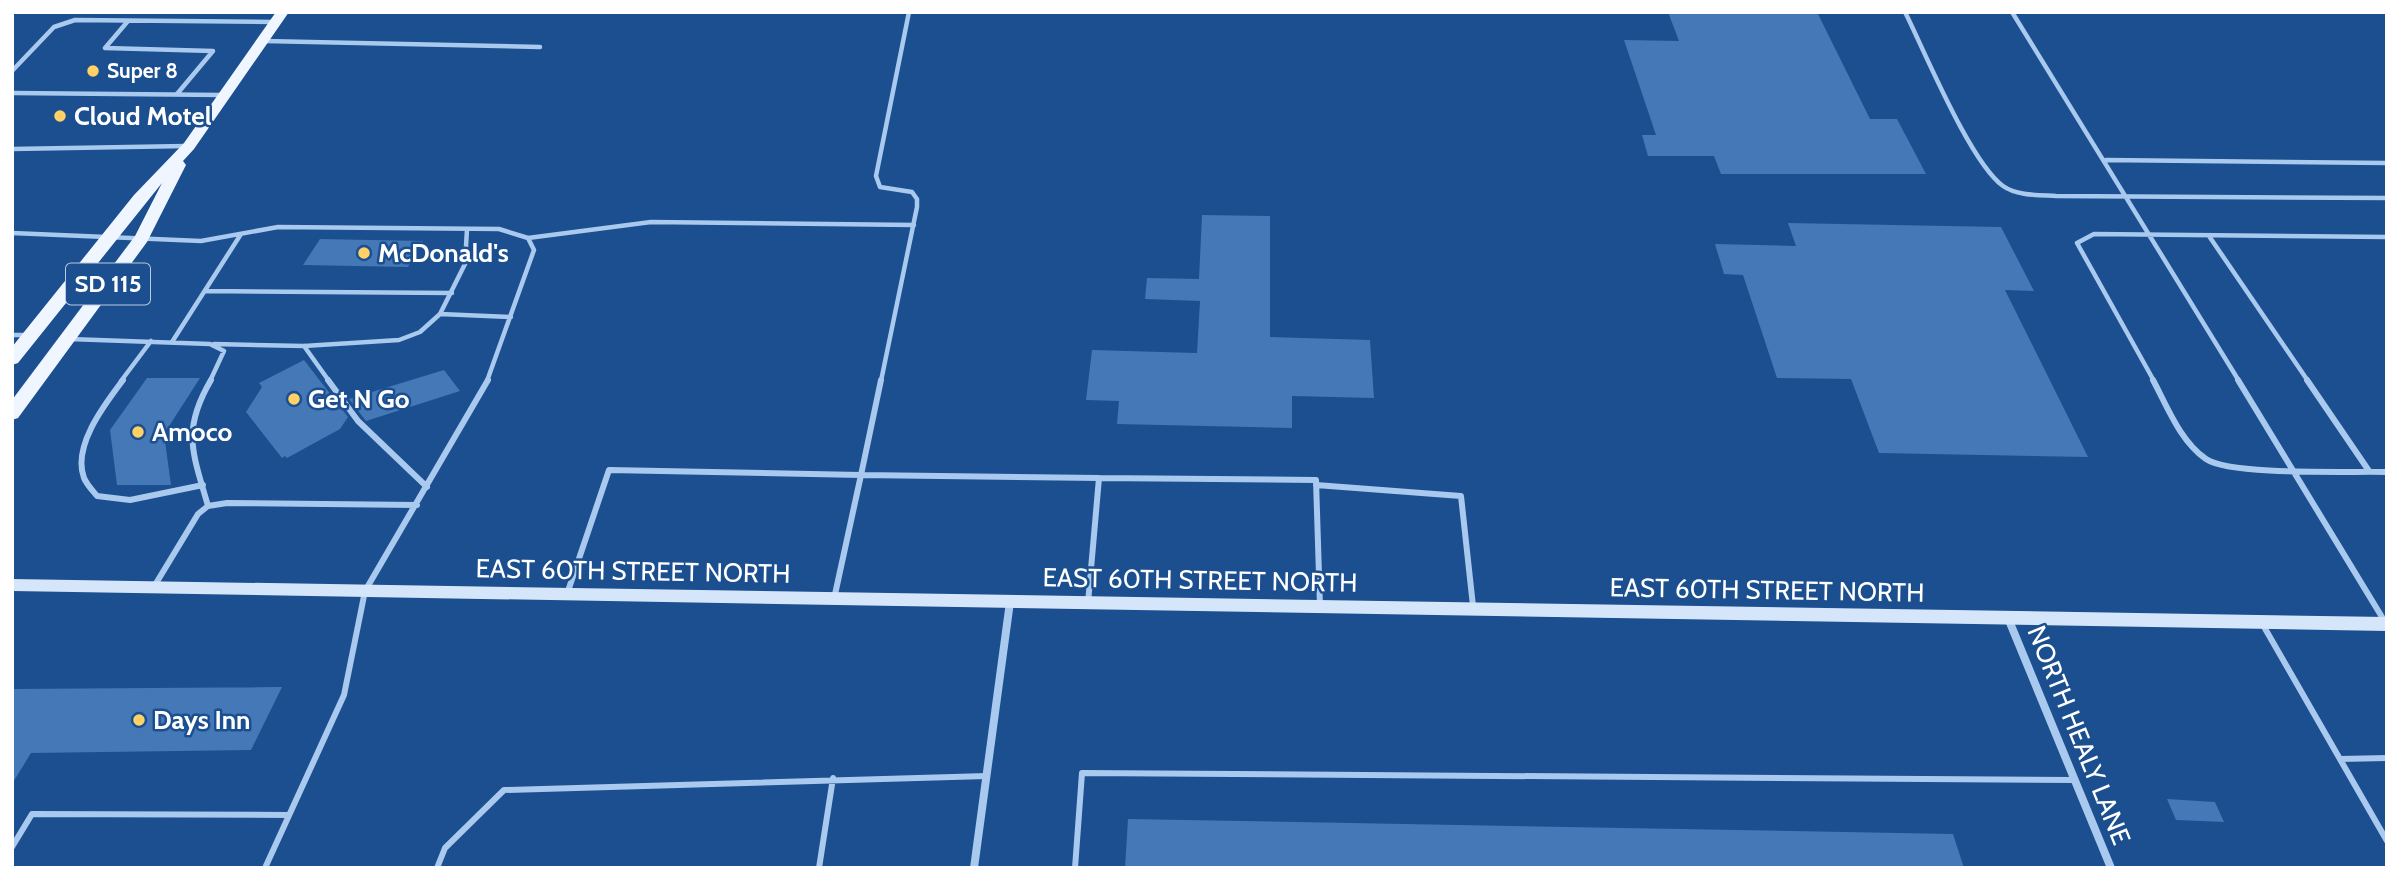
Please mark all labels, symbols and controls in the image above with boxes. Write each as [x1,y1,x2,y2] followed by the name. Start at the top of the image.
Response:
[107,58,178,83] place label: Super 8
[85,63,101,79] marker: Super 8
[74,100,212,132] place label: Cloud Motel
[52,108,68,124] marker: Cloud Motel
[378,237,509,269] place label: McDonald's
[356,245,372,261] marker: McDonald's
[66,264,150,304] road number: SD 115
[308,383,410,415] place label: Get N Go
[286,391,302,407] marker: Get N Go
[152,416,232,448] place label: Amoco
[130,424,146,440] marker: Amoco
[475,552,791,590] street label: EAST 60TH STREET NORTH
[1042,561,1358,599] street label: EAST 60TH STREET NORTH
[1609,571,1925,609] street label: EAST 60TH STREET NORTH
[2020,621,2138,849] street label: NORTH HEALY LANE
[153,704,250,736] place label: Days Inn
[131,712,147,728] marker: Days Inn

